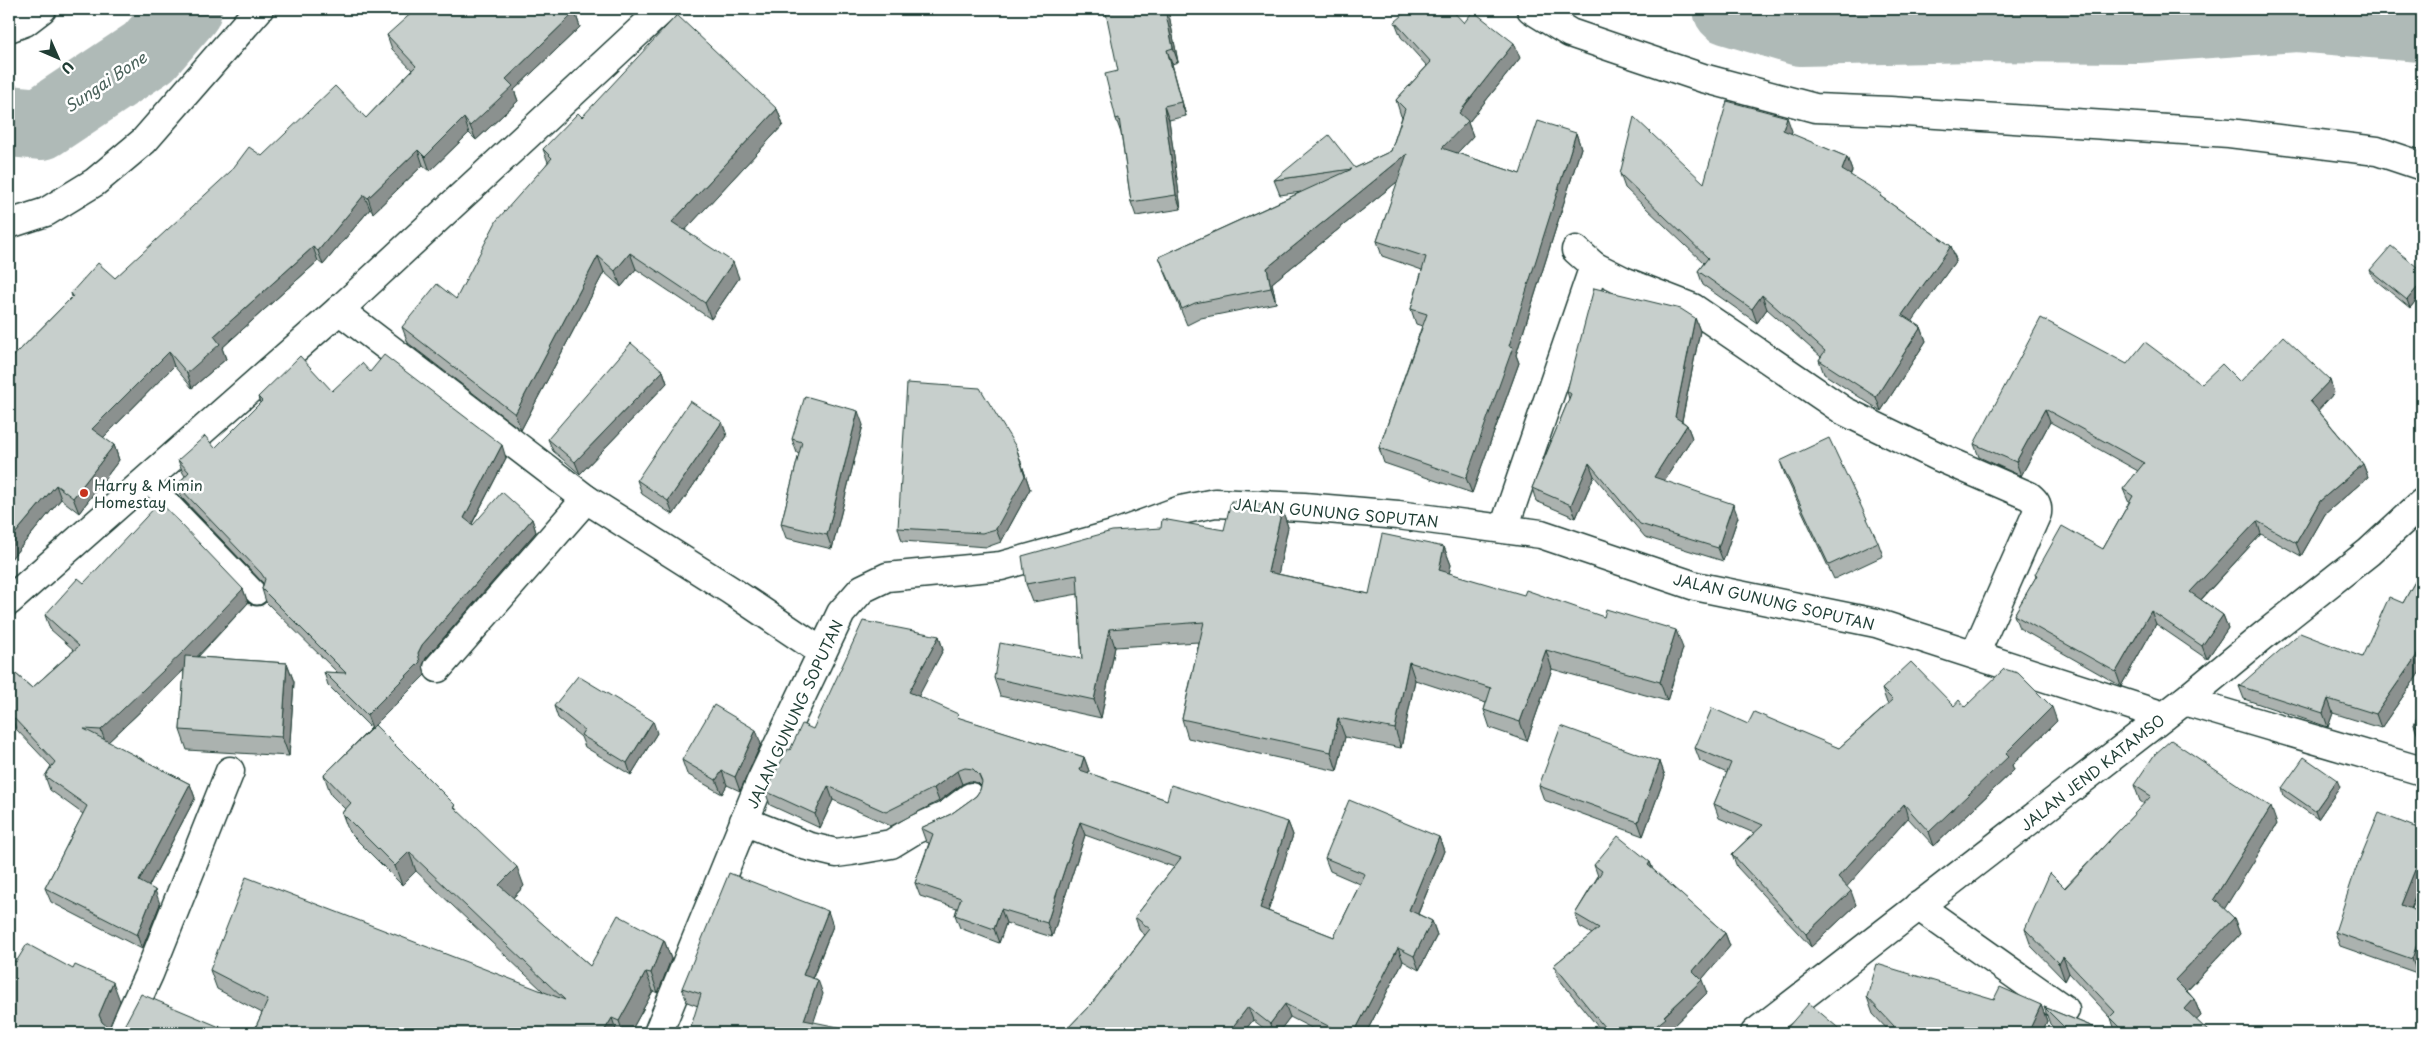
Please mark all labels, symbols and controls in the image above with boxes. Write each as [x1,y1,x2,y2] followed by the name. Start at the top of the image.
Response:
[32,32,82,82] north arrow
[59,44,152,117] water label: Sungai Bone
[56,56,79,79] text: U
[94,473,203,513] place label: Harry & Mimin Homestay
[78,487,90,499] marker: Harry & Mimin Homestay
[1232,492,1440,532] street label: JALAN GUNUNG SOPUTAN
[1671,567,1877,635] street label: JALAN GUNUNG SOPUTAN
[740,616,848,812] street label: JALAN GUNUNG SOPUTAN
[2015,708,2169,836] street label: JALAN JEND KATAMSO

